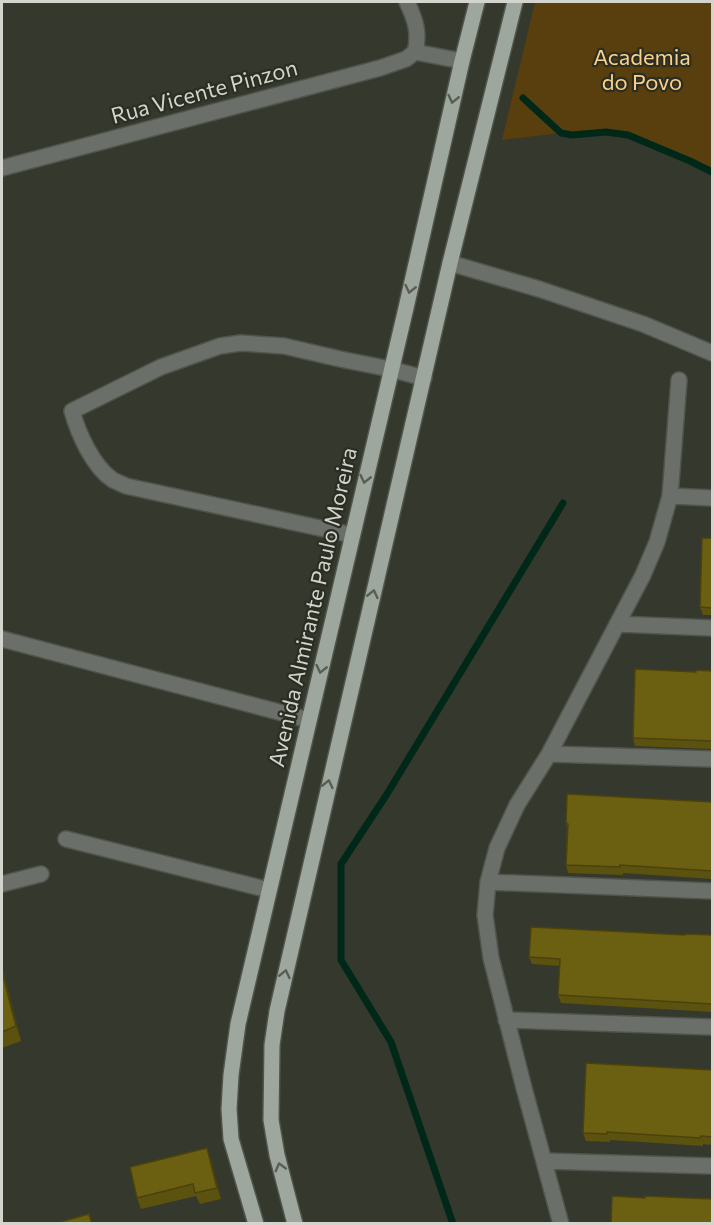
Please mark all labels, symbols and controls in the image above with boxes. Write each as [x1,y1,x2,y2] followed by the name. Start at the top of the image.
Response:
[593,43,691,95] park label: Academia do Povo
[108,53,300,129] street label: Rua Vicente Pinzon
[447,94,460,104] one-way arrow
[404,284,417,294] one-way arrow
[262,445,362,769] street label: Avenida Almirante Paulo Moreira
[359,474,372,484] one-way arrow
[365,589,378,599] one-way arrow
[316,664,329,674] one-way arrow
[321,779,334,789] one-way arrow
[278,969,291,979] one-way arrow
[275,1162,288,1172] one-way arrow

